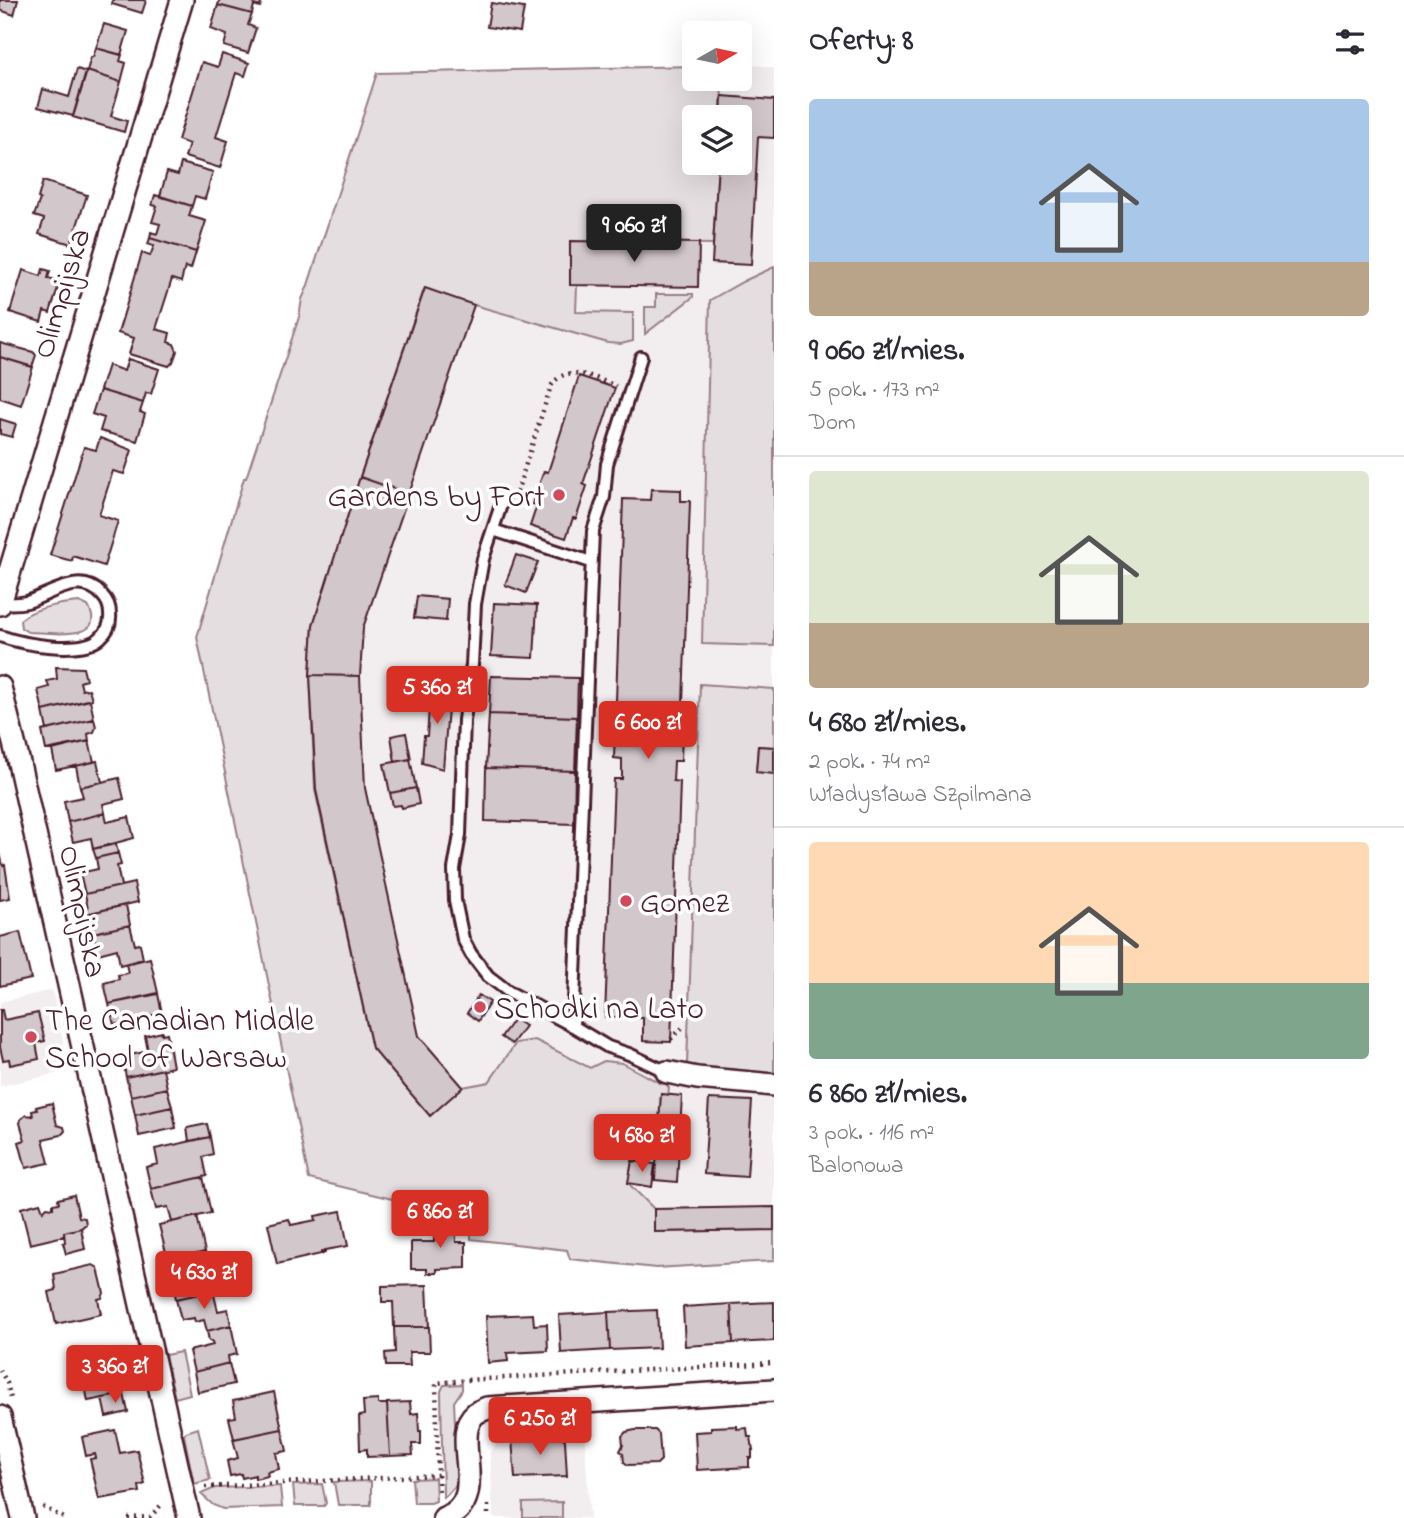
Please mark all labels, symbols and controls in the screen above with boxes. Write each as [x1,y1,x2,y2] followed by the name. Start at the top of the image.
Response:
[809,20,913,64] text: Oferty: 8
[682,21,752,91] north arrow
[682,21,752,175] map controls
[1331,23,1369,61] icon: filters
[682,105,752,175] button: layers
[1026,145,1152,271] icon: home
[562,204,706,264] pin: 9 060 zł
[602,210,666,243] text: 9 060 zł
[21,223,105,365] street label: Olimpijska
[809,330,964,374] text: 9 060 zł/mies.
[809,374,940,407] text: 5 pok. · 173 m²
[809,407,856,440] text: Dom
[327,475,545,522] place label: Gardens by Fort
[551,487,567,503] marker: Gardens by Fort
[1026,517,1152,643] icon: home
[365,666,509,726] pin: 5 360 zł
[402,672,472,705] text: 5 360 zł
[576,702,720,761] pin: 6 600 zł
[809,702,966,746] text: 4 680 zł/mies.
[615,707,681,740] text: 6 600 zł
[809,746,931,779] text: 2 pok. · 74 m²
[809,779,1032,812] text: Władysława Szpilmana
[44,841,118,982] street label: Olimpijska
[640,881,730,928] place label: Gomez
[1026,888,1152,1014] icon: home
[618,893,634,909] marker: Gomez
[494,987,704,1034] place label: Schodki na Lato
[45,999,315,1083] place label: The Canadian Middle School of Warsaw
[472,999,488,1015] marker: Schodki na Lato
[23,1029,39,1045] marker: The Canadian Middle School of Warsaw
[809,1073,967,1117] text: 6 860 zł/mies.
[570,1114,714,1174] pin: 4 680 zł
[809,1117,934,1150] text: 3 pok. · 116 m²
[610,1120,674,1153] text: 4 680 zł
[809,1150,904,1183] text: Balonowa
[368,1190,512,1250] pin: 6 860 zł
[407,1196,473,1229] text: 6 860 zł
[132,1252,276,1311] pin: 4 630 zł
[171,1257,237,1290] text: 4 630 zł
[43,1346,187,1405] pin: 3 360 zł
[82,1351,148,1384] text: 3 360 zł
[468,1398,612,1457] pin: 6 250 zł
[504,1403,576,1436] text: 6 250 zł

